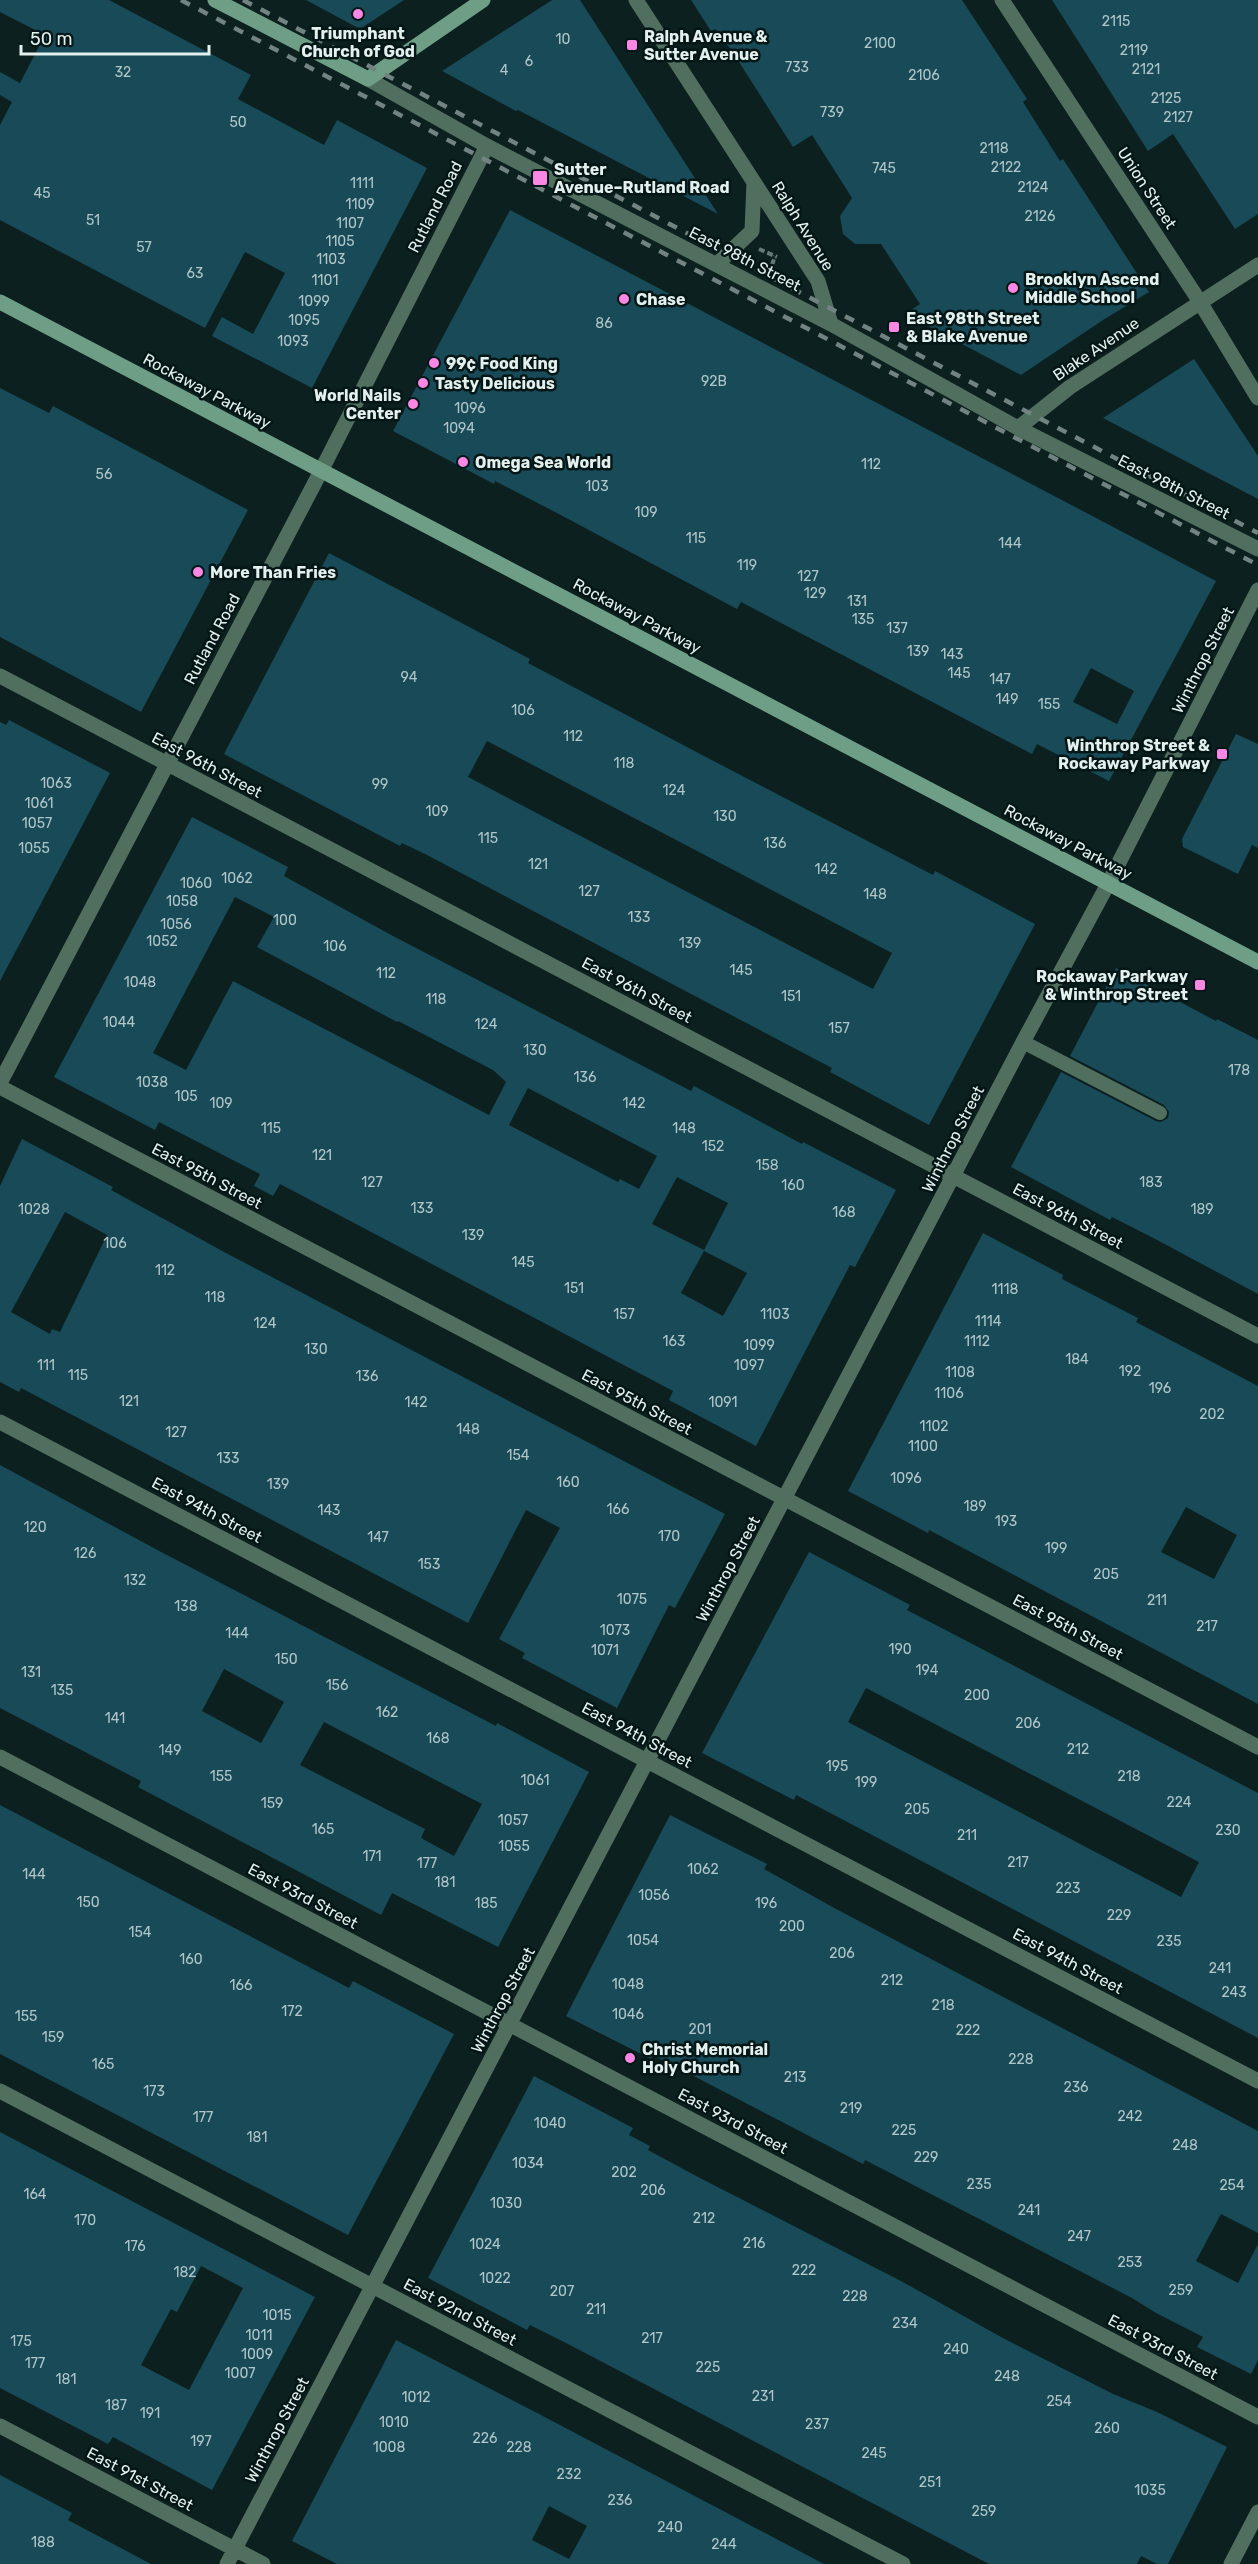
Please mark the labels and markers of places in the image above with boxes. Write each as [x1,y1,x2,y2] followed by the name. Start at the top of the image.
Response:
[351,7,365,21] marker: Triumphant Church of God
[301,24,415,61] place label: Triumphant Church of God
[644,27,768,64] place label: Ralph Avenue & Sutter Avenue
[625,38,639,52] marker: Ralph Avenue & Sutter Avenue
[554,160,729,197] place label: Sutter Avenue–Rutland Road
[531,169,549,187] marker: Sutter Avenue–Rutland Road
[1025,270,1159,307] place label: Brooklyn Ascend Middle School
[1006,281,1020,295] marker: Brooklyn Ascend Middle School
[636,290,685,309] place label: Chase
[617,292,631,306] marker: Chase
[906,309,1040,346] place label: East 98th Street & Blake Avenue
[887,320,901,334] marker: East 98th Street & Blake Avenue
[446,354,558,373] place label: 99¢ Food King
[427,356,441,370] marker: 99¢ Food King
[435,374,555,393] place label: Tasty Delicious
[416,376,430,390] marker: Tasty Delicious
[314,386,402,423] place label: World Nails Center
[406,397,420,411] marker: World Nails Center
[475,453,611,472] place label: Omega Sea World
[456,455,470,469] marker: Omega Sea World
[210,563,336,582] place label: More Than Fries
[191,565,205,579] marker: More Than Fries
[1058,736,1210,773] place label: Winthrop Street & Rockaway Parkway
[1215,747,1229,761] marker: Winthrop Street & Rockaway Parkway
[1036,967,1189,1004] place label: Rockaway Parkway & Winthrop Street
[1193,978,1207,992] marker: Rockaway Parkway & Winthrop Street
[642,2040,768,2077] place label: Christ Memorial Holy Church
[623,2051,637,2065] marker: Christ Memorial Holy Church

